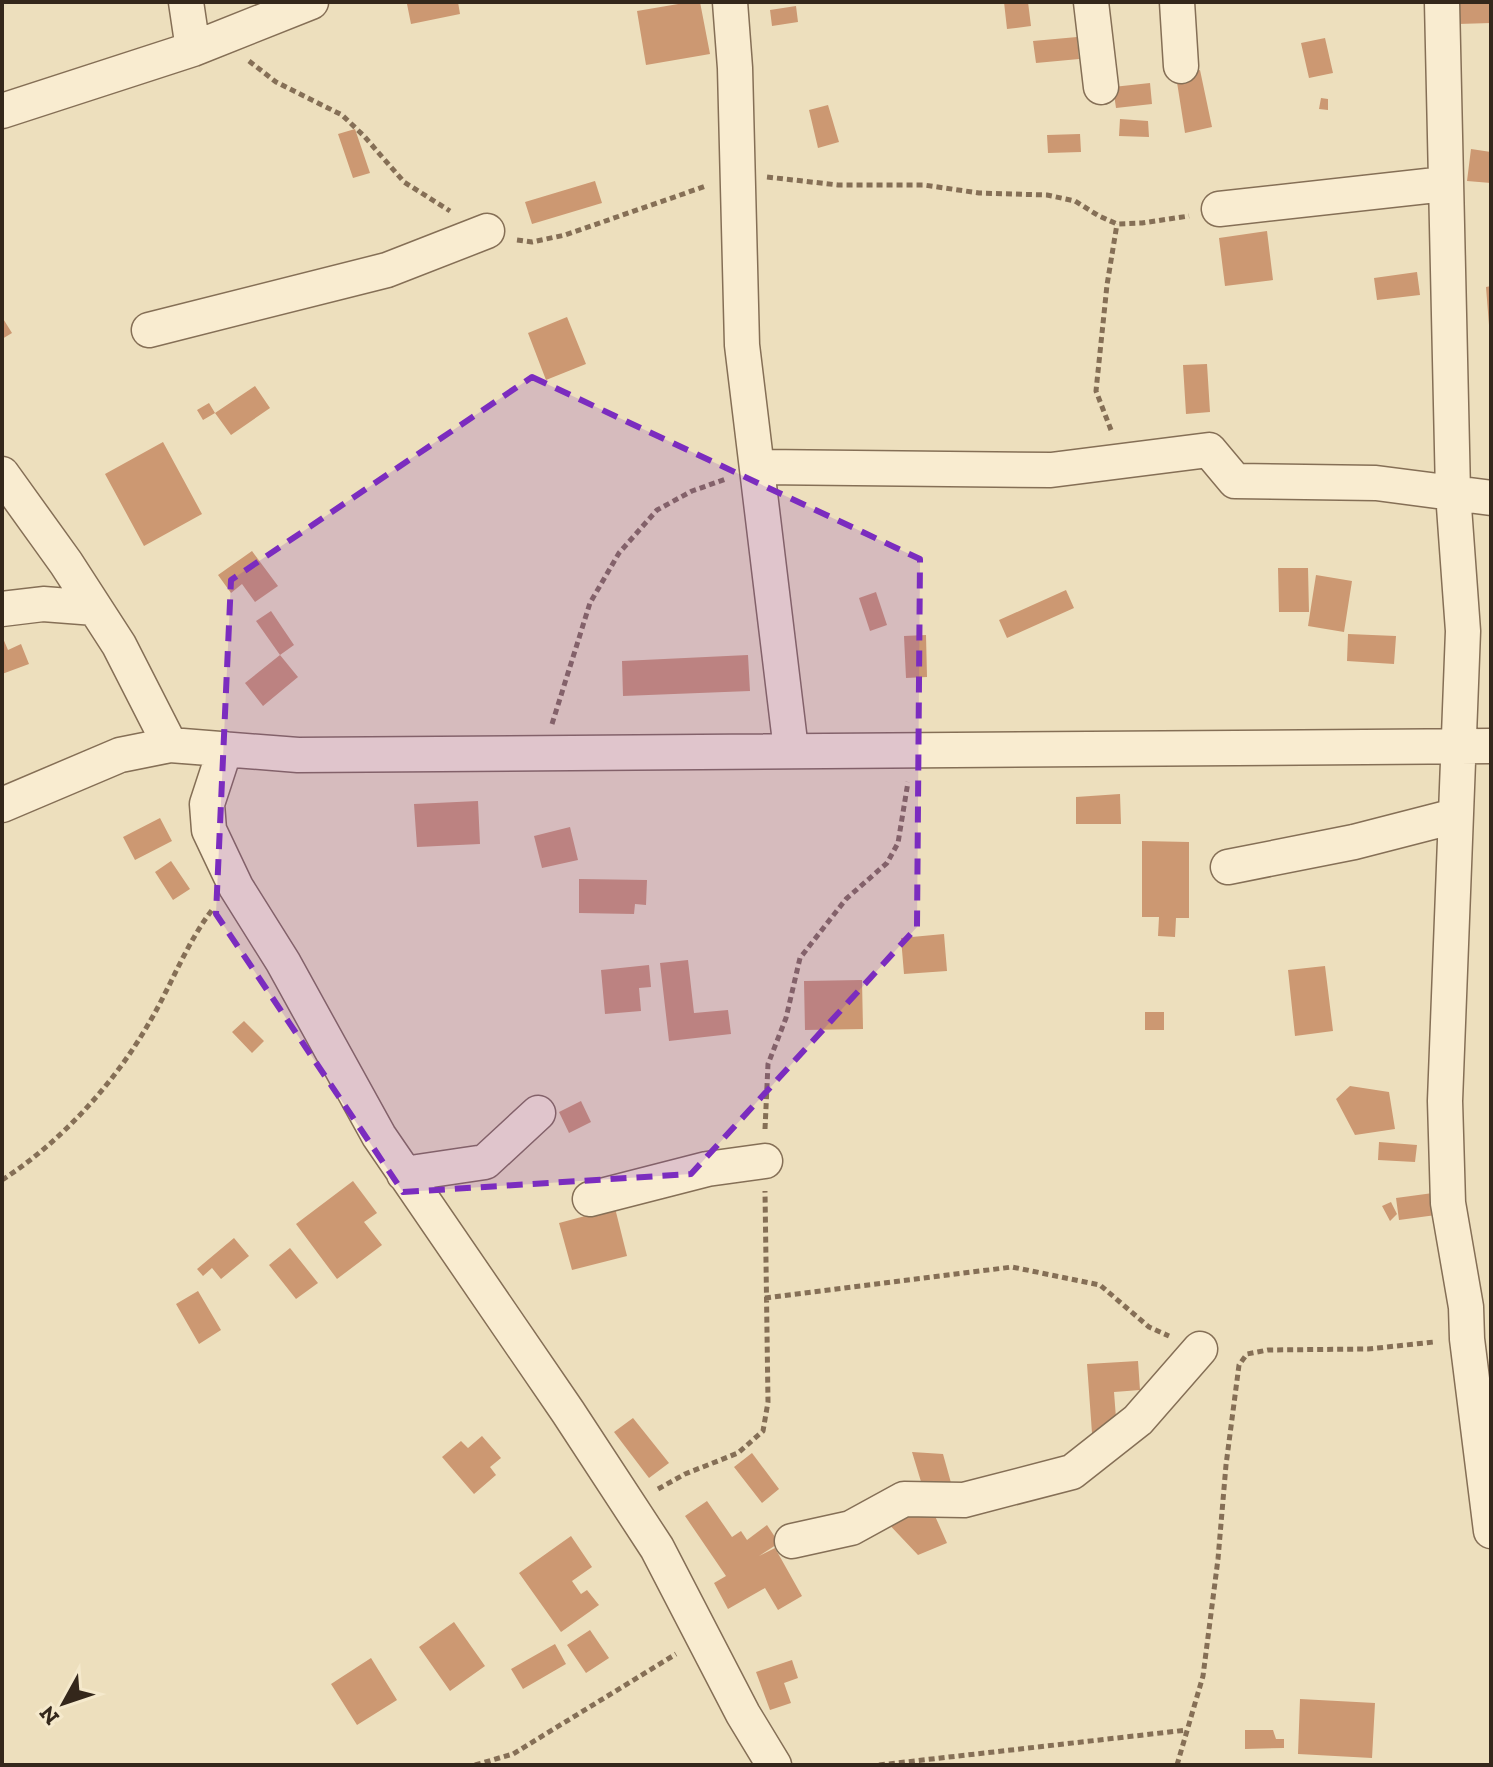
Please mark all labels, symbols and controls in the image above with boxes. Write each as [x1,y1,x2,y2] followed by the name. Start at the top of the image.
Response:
[24,1663,104,1743] north arrow
[33,1700,65,1731] text: N

